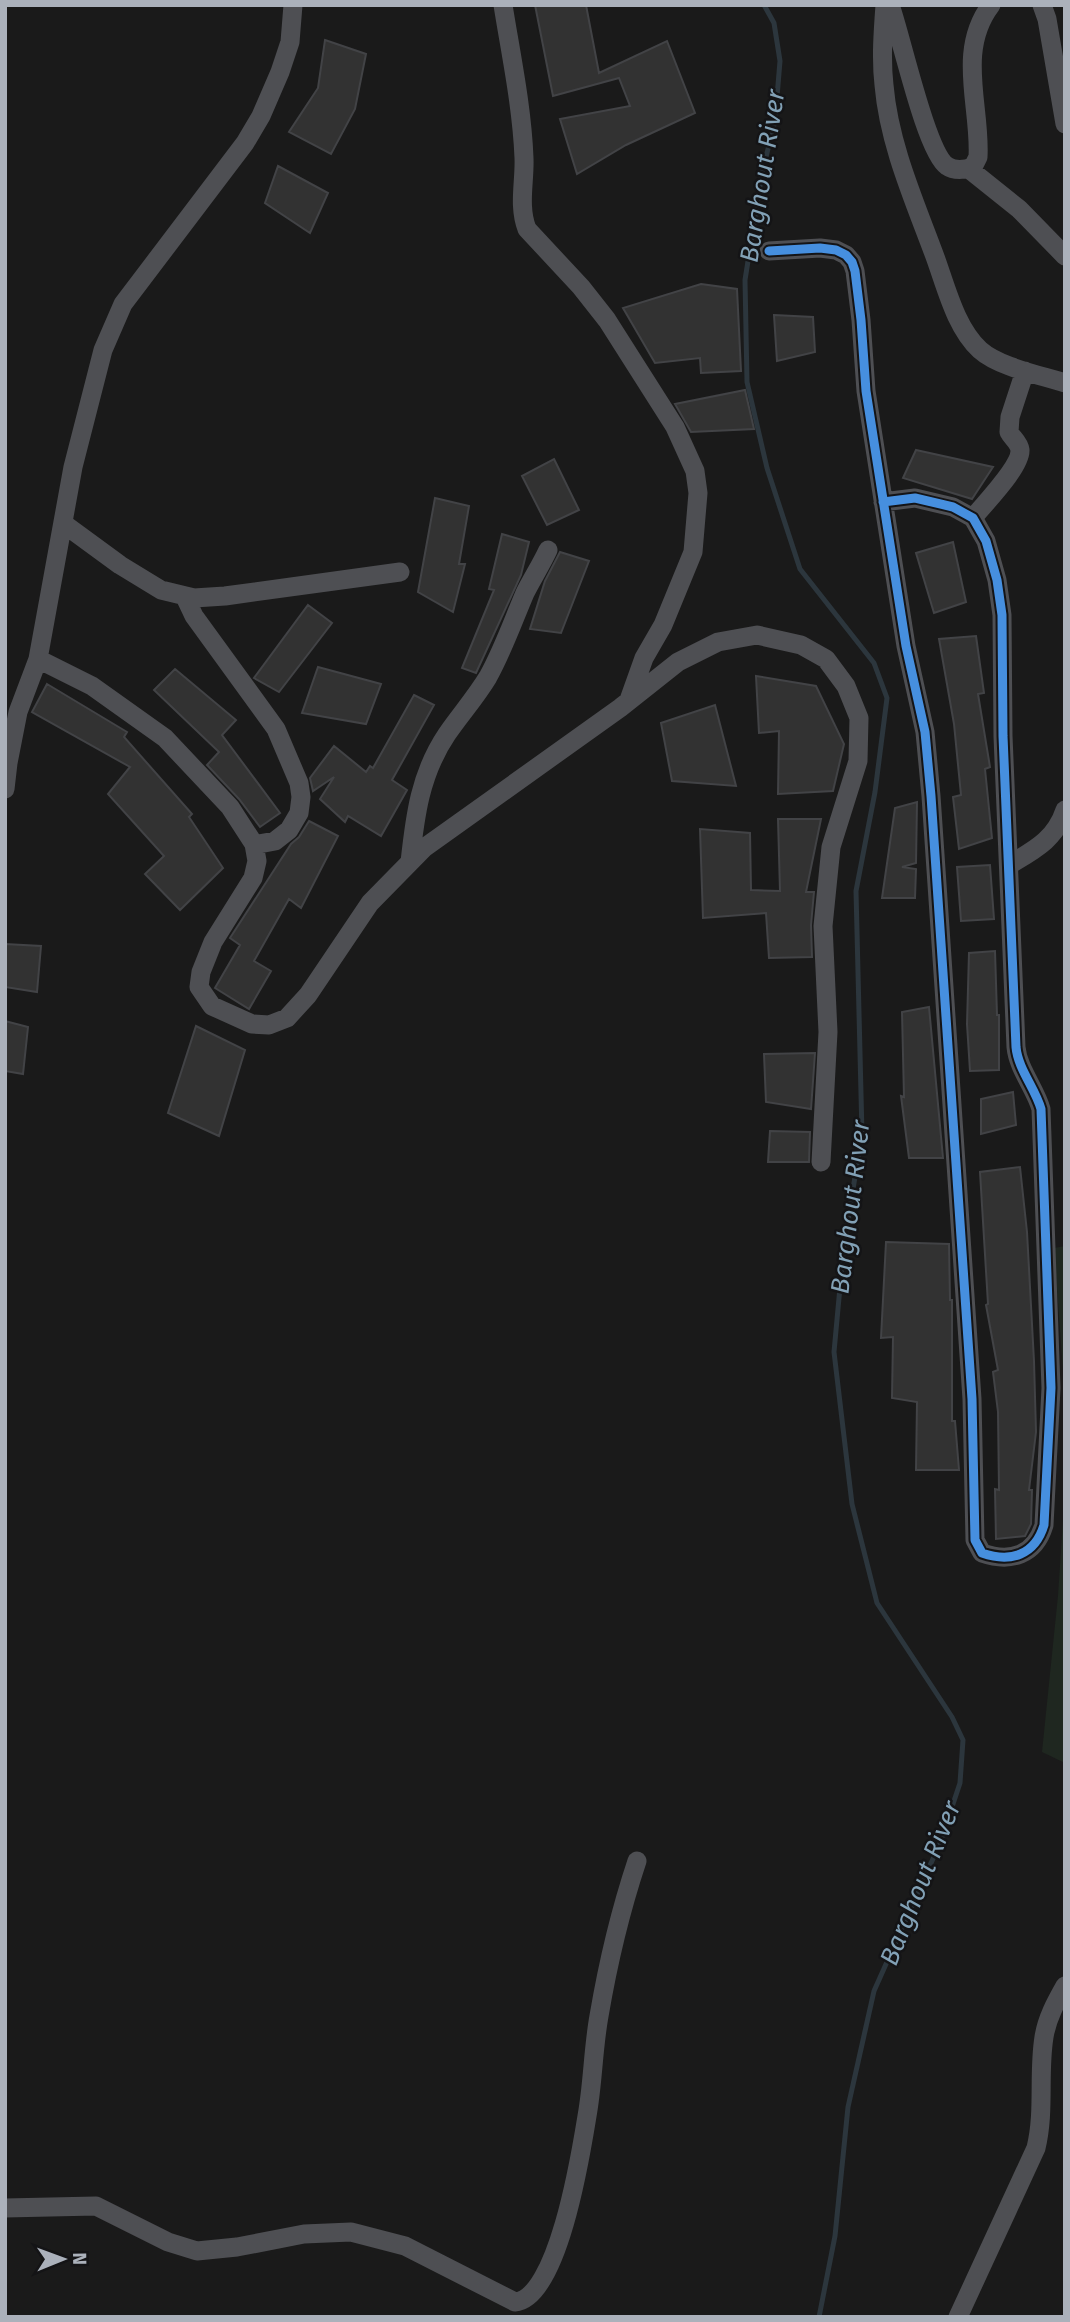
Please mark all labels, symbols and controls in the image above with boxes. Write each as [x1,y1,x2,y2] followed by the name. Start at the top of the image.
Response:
[734,86,792,265] water label: Barghout River
[824,1118,877,1296] water label: Barghout River
[873,1796,968,1970] water label: Barghout River
[28,2224,98,2294] north arrow
[68,2252,91,2265] text: N

